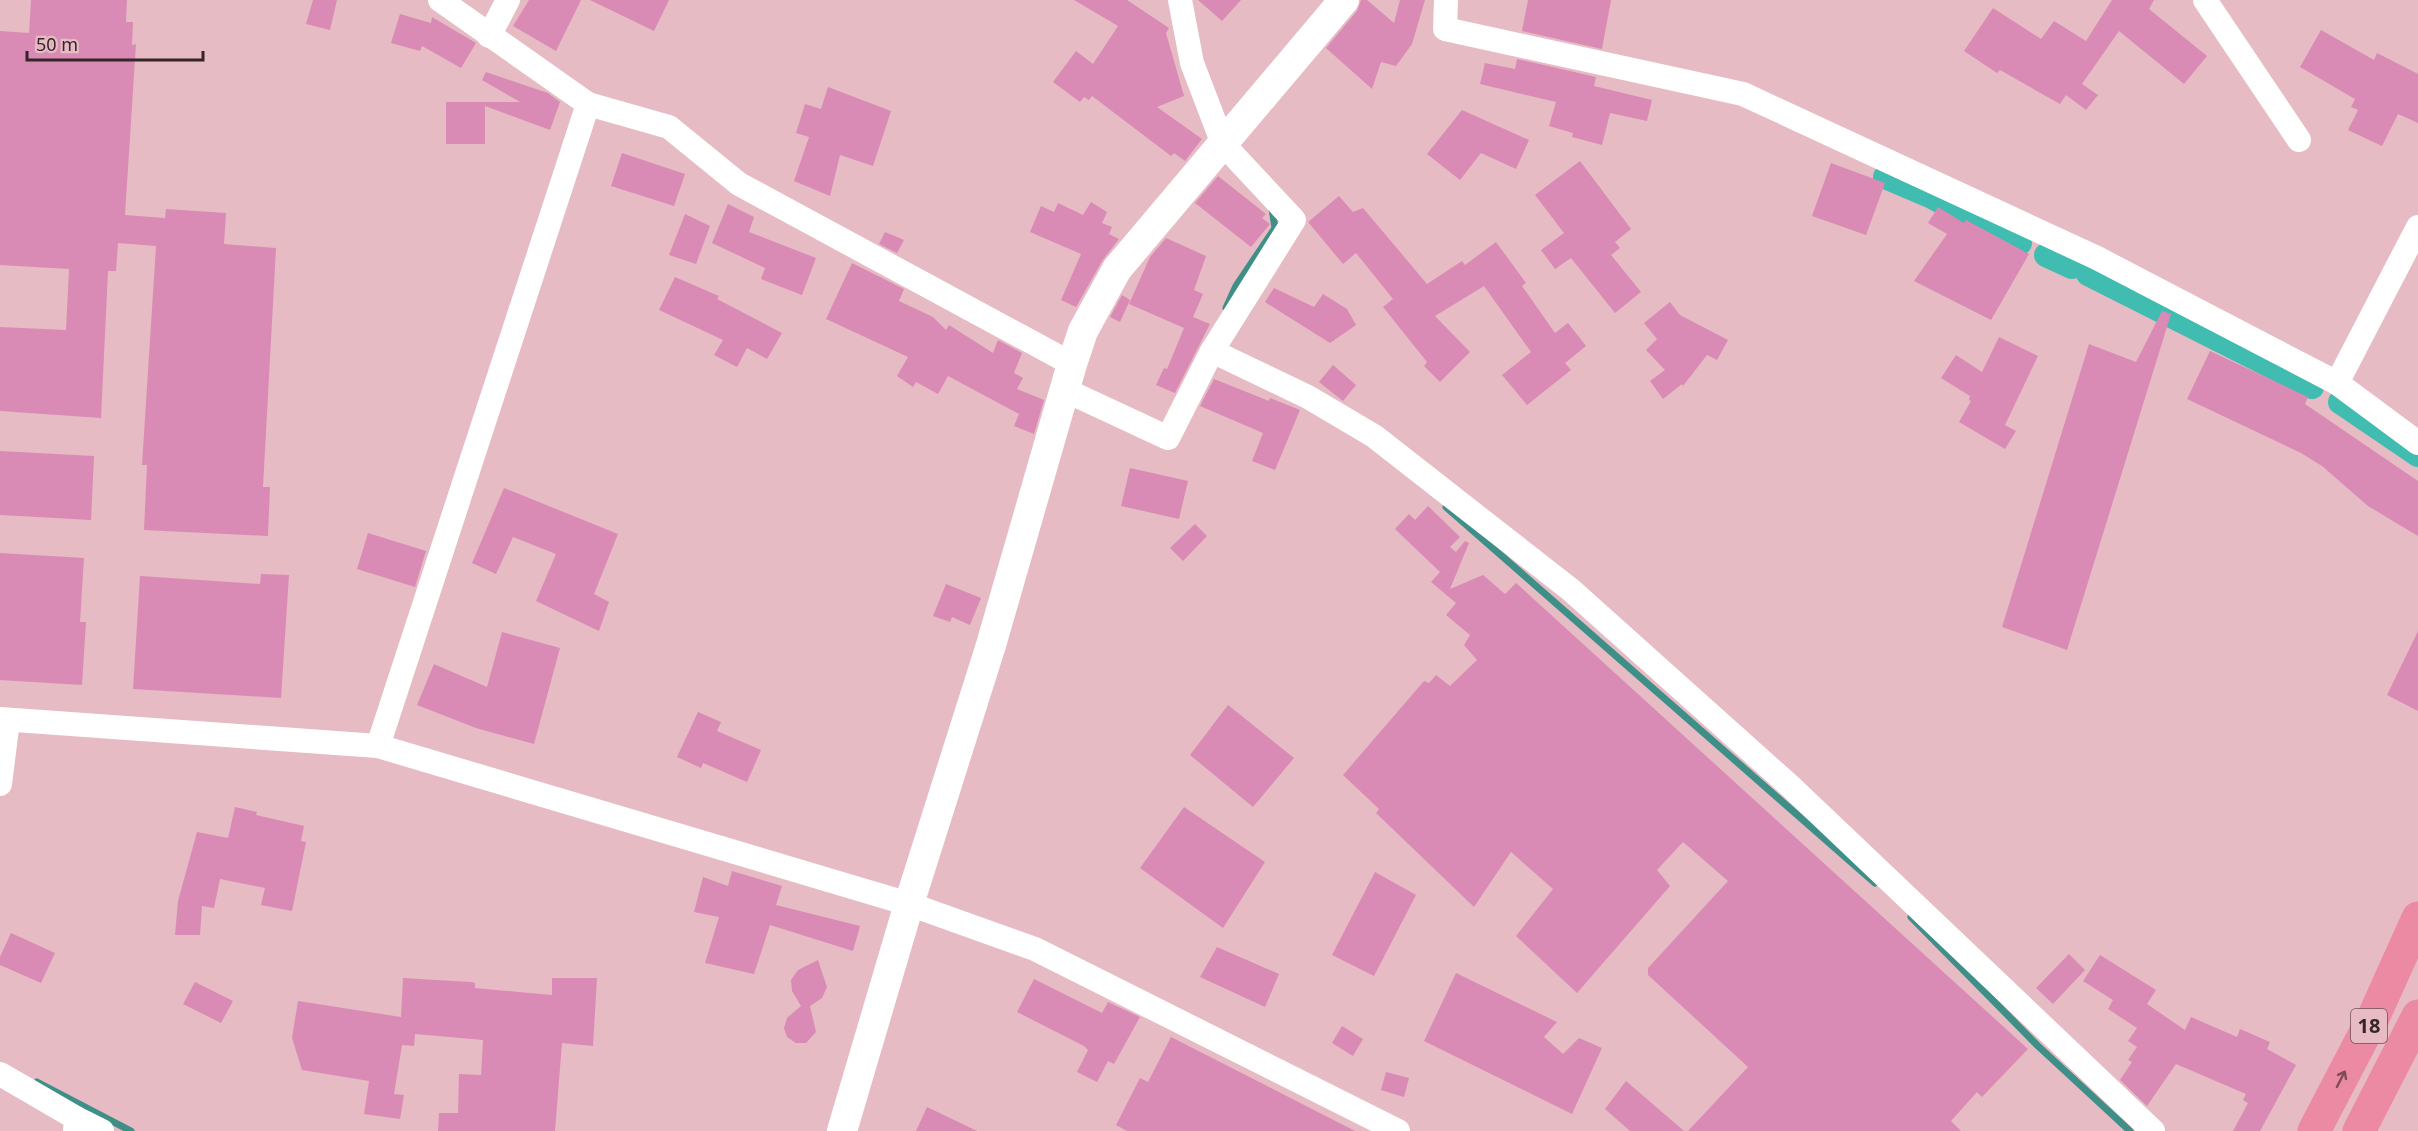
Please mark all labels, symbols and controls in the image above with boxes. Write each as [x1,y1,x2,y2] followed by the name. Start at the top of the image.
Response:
[27,24,202,62] scale bar
[36,32,78,56] text: 50 m
[2351,1009,2387,1043] road number: 18
[2335,1071,2347,1088] one-way arrow

